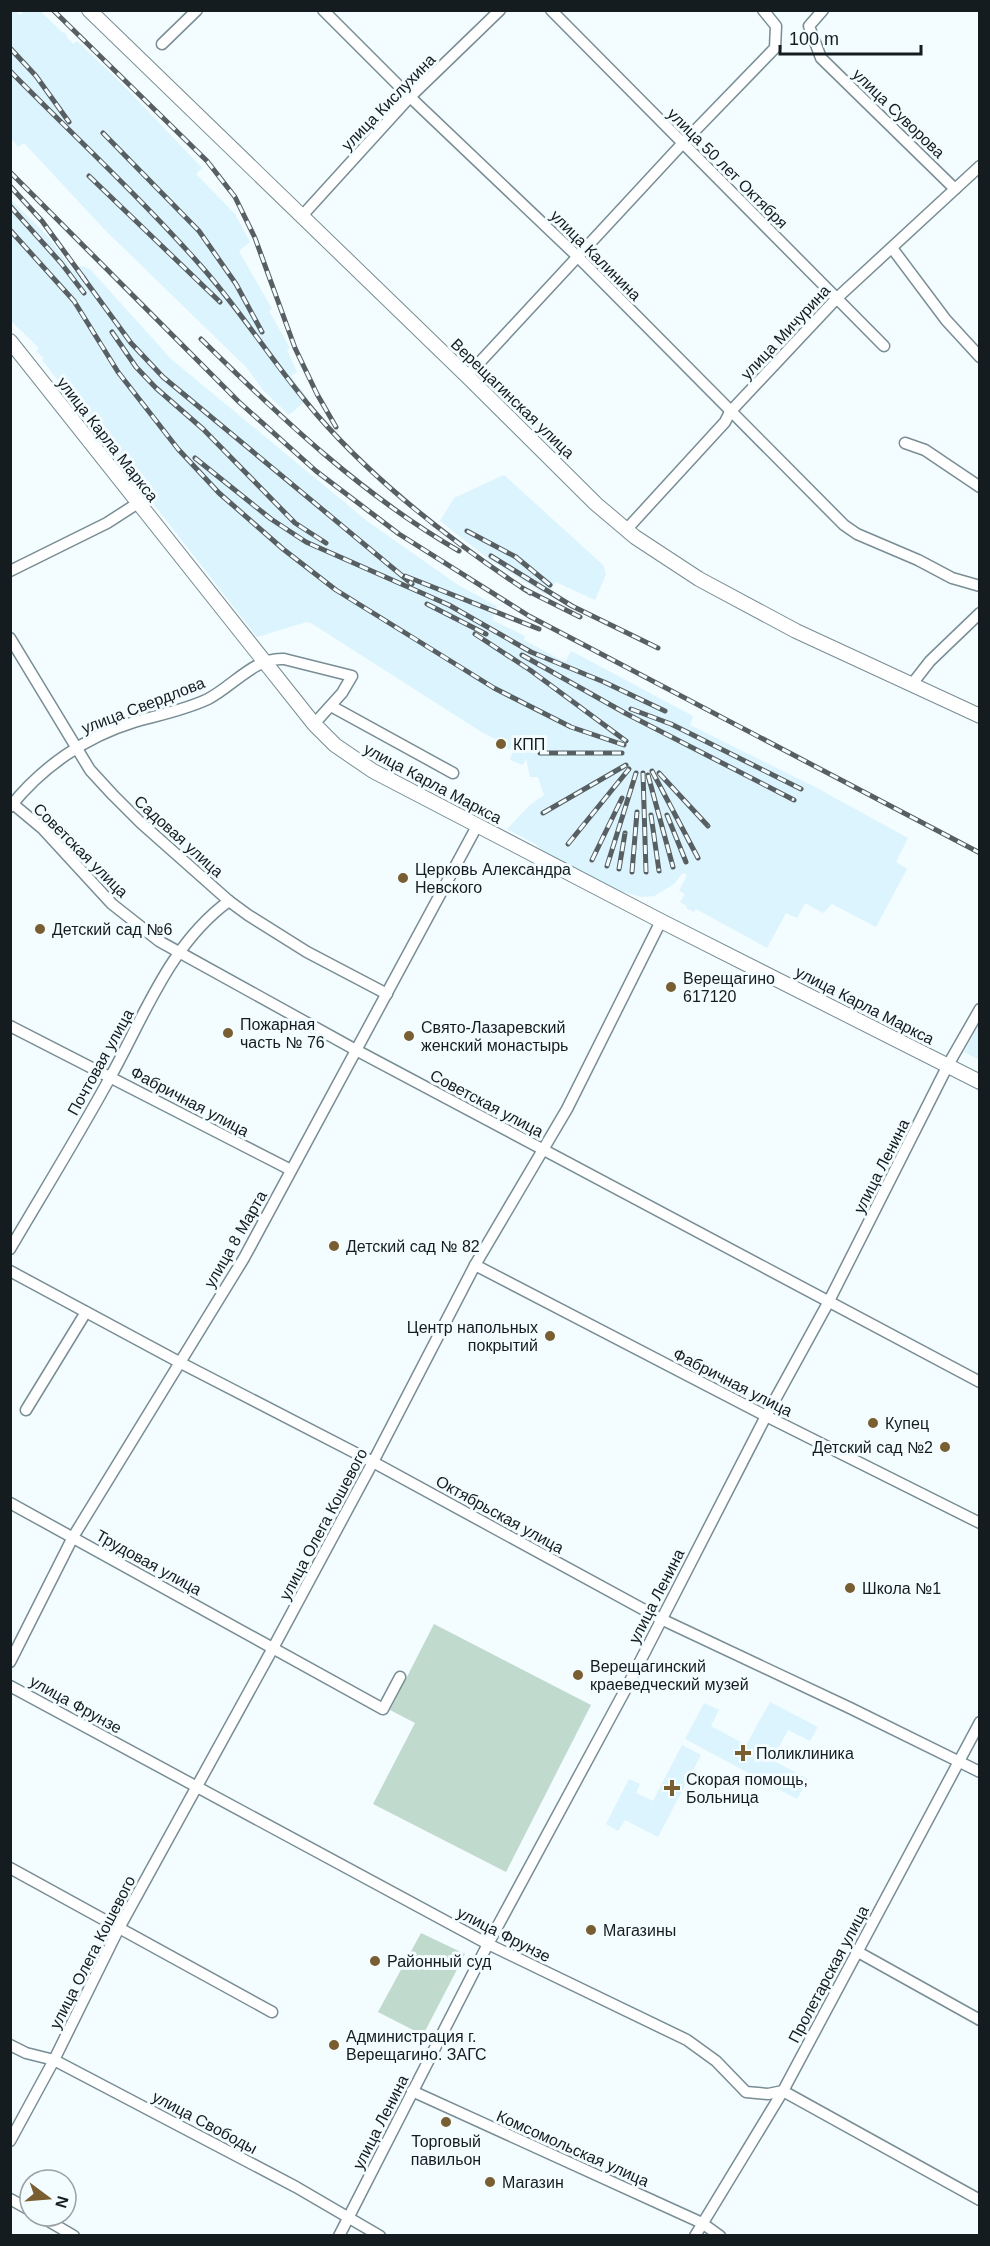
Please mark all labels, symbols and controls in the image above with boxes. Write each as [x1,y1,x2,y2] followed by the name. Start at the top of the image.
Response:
[780,18,921,56] scale bar
[789,29,839,49] text: 100 m
[338,51,439,154] street label: улица Кислухина
[850,65,948,161] street label: улица Суворова
[664,105,791,232] street label: улица 50 лет Октября
[547,207,644,304] street label: улица Калинина
[737,282,833,383] street label: улица Мичурина
[448,335,578,462] street label: Верещагинская улица
[54,374,161,505] street label: улица Карла Маркса
[79,674,207,737] street label: улица Свердлова
[513,736,545,753] place label: КПП
[494,737,508,751] marker: КПП
[361,740,504,827] street label: улица Карла Маркса
[131,792,226,881] street label: Садовая улица
[30,800,131,901] street label: Советская улица
[415,861,571,896] place label: Церковь Александра Невского
[396,871,410,885] marker: Церковь Александра Невского
[52,921,173,938] place label: Детский сад №6
[33,922,47,936] marker: Детский сад №6
[793,963,937,1048] street label: улица Карла Маркса
[683,970,775,1005] place label: Верещагино 617120
[664,980,678,994] marker: Верещагино 617120
[64,1006,137,1118] street label: Почтовая улица
[240,1016,325,1051] place label: Пожарная часть № 76
[421,1019,568,1054] place label: Свято-Лазаревский женский монастырь
[221,1026,235,1040] marker: Пожарная часть № 76
[402,1029,416,1043] marker: Свято-Лазаревский женский монастырь
[128,1063,252,1140] street label: Фабричная улица
[427,1066,546,1140] street label: Советская улица
[850,1116,913,1216] street label: улица Ленина
[201,1188,270,1291] street label: улица 8 Марта
[346,1238,480,1255] place label: Детский сад № 82
[327,1239,341,1253] marker: Детский сад № 82
[407,1319,538,1354] place label: Центр напольных покрытий
[543,1329,557,1343] marker: Центр напольных покрытий
[670,1345,795,1420] street label: Фабричная улица
[885,1415,929,1432] place label: Купец
[866,1416,880,1430] marker: Купец
[813,1439,933,1456] place label: Детский сад №2
[938,1440,952,1454] marker: Детский сад №2
[276,1445,371,1603] street label: улица Олега Кошевого
[433,1472,567,1557] street label: Октябрьская улица
[93,1526,204,1598] street label: Трудовая улица
[625,1546,688,1646] street label: улица Ленина
[862,1580,941,1597] place label: Школа №1
[843,1581,857,1595] marker: Школа №1
[590,1658,749,1693] place label: Верещагинский краеведческий музей
[571,1668,585,1682] marker: Верещагинский краеведческий музей
[27,1672,125,1737] street label: улица Фрунзе
[734,1744,752,1762] marker: Поликлиника
[756,1745,854,1762] place label: Поликлиника
[686,1771,808,1806] place label: Скорая помощь, Больница
[663,1779,681,1797] marker: Скорая помощь, Больница
[46,1873,138,2032] street label: улица Олега Кошевого
[785,1903,872,2046] street label: Пролетарская улица
[454,1904,553,1965] street label: улица Фрунзе
[603,1922,676,1939] place label: Магазины
[584,1923,598,1937] marker: Магазины
[387,1953,492,1970] place label: Районный суд
[368,1954,382,1968] marker: Районный суд
[346,2028,487,2063] place label: Администрация г. Верещагино. ЗАГС
[327,2038,341,2052] marker: Администрация г. Верещагино. ЗАГС
[349,2072,412,2172] street label: улица Ленина
[150,2088,260,2157] street label: улица Свободы
[494,2107,652,2190] street label: Комсомольская улица
[439,2115,453,2129] marker: Торговый павильон
[411,2133,481,2168] place label: Торговый павильон
[18,2168,78,2228] north arrow
[502,2174,564,2191] place label: Магазин
[483,2175,497,2189] marker: Магазин
[52,2194,72,2210] text: N

